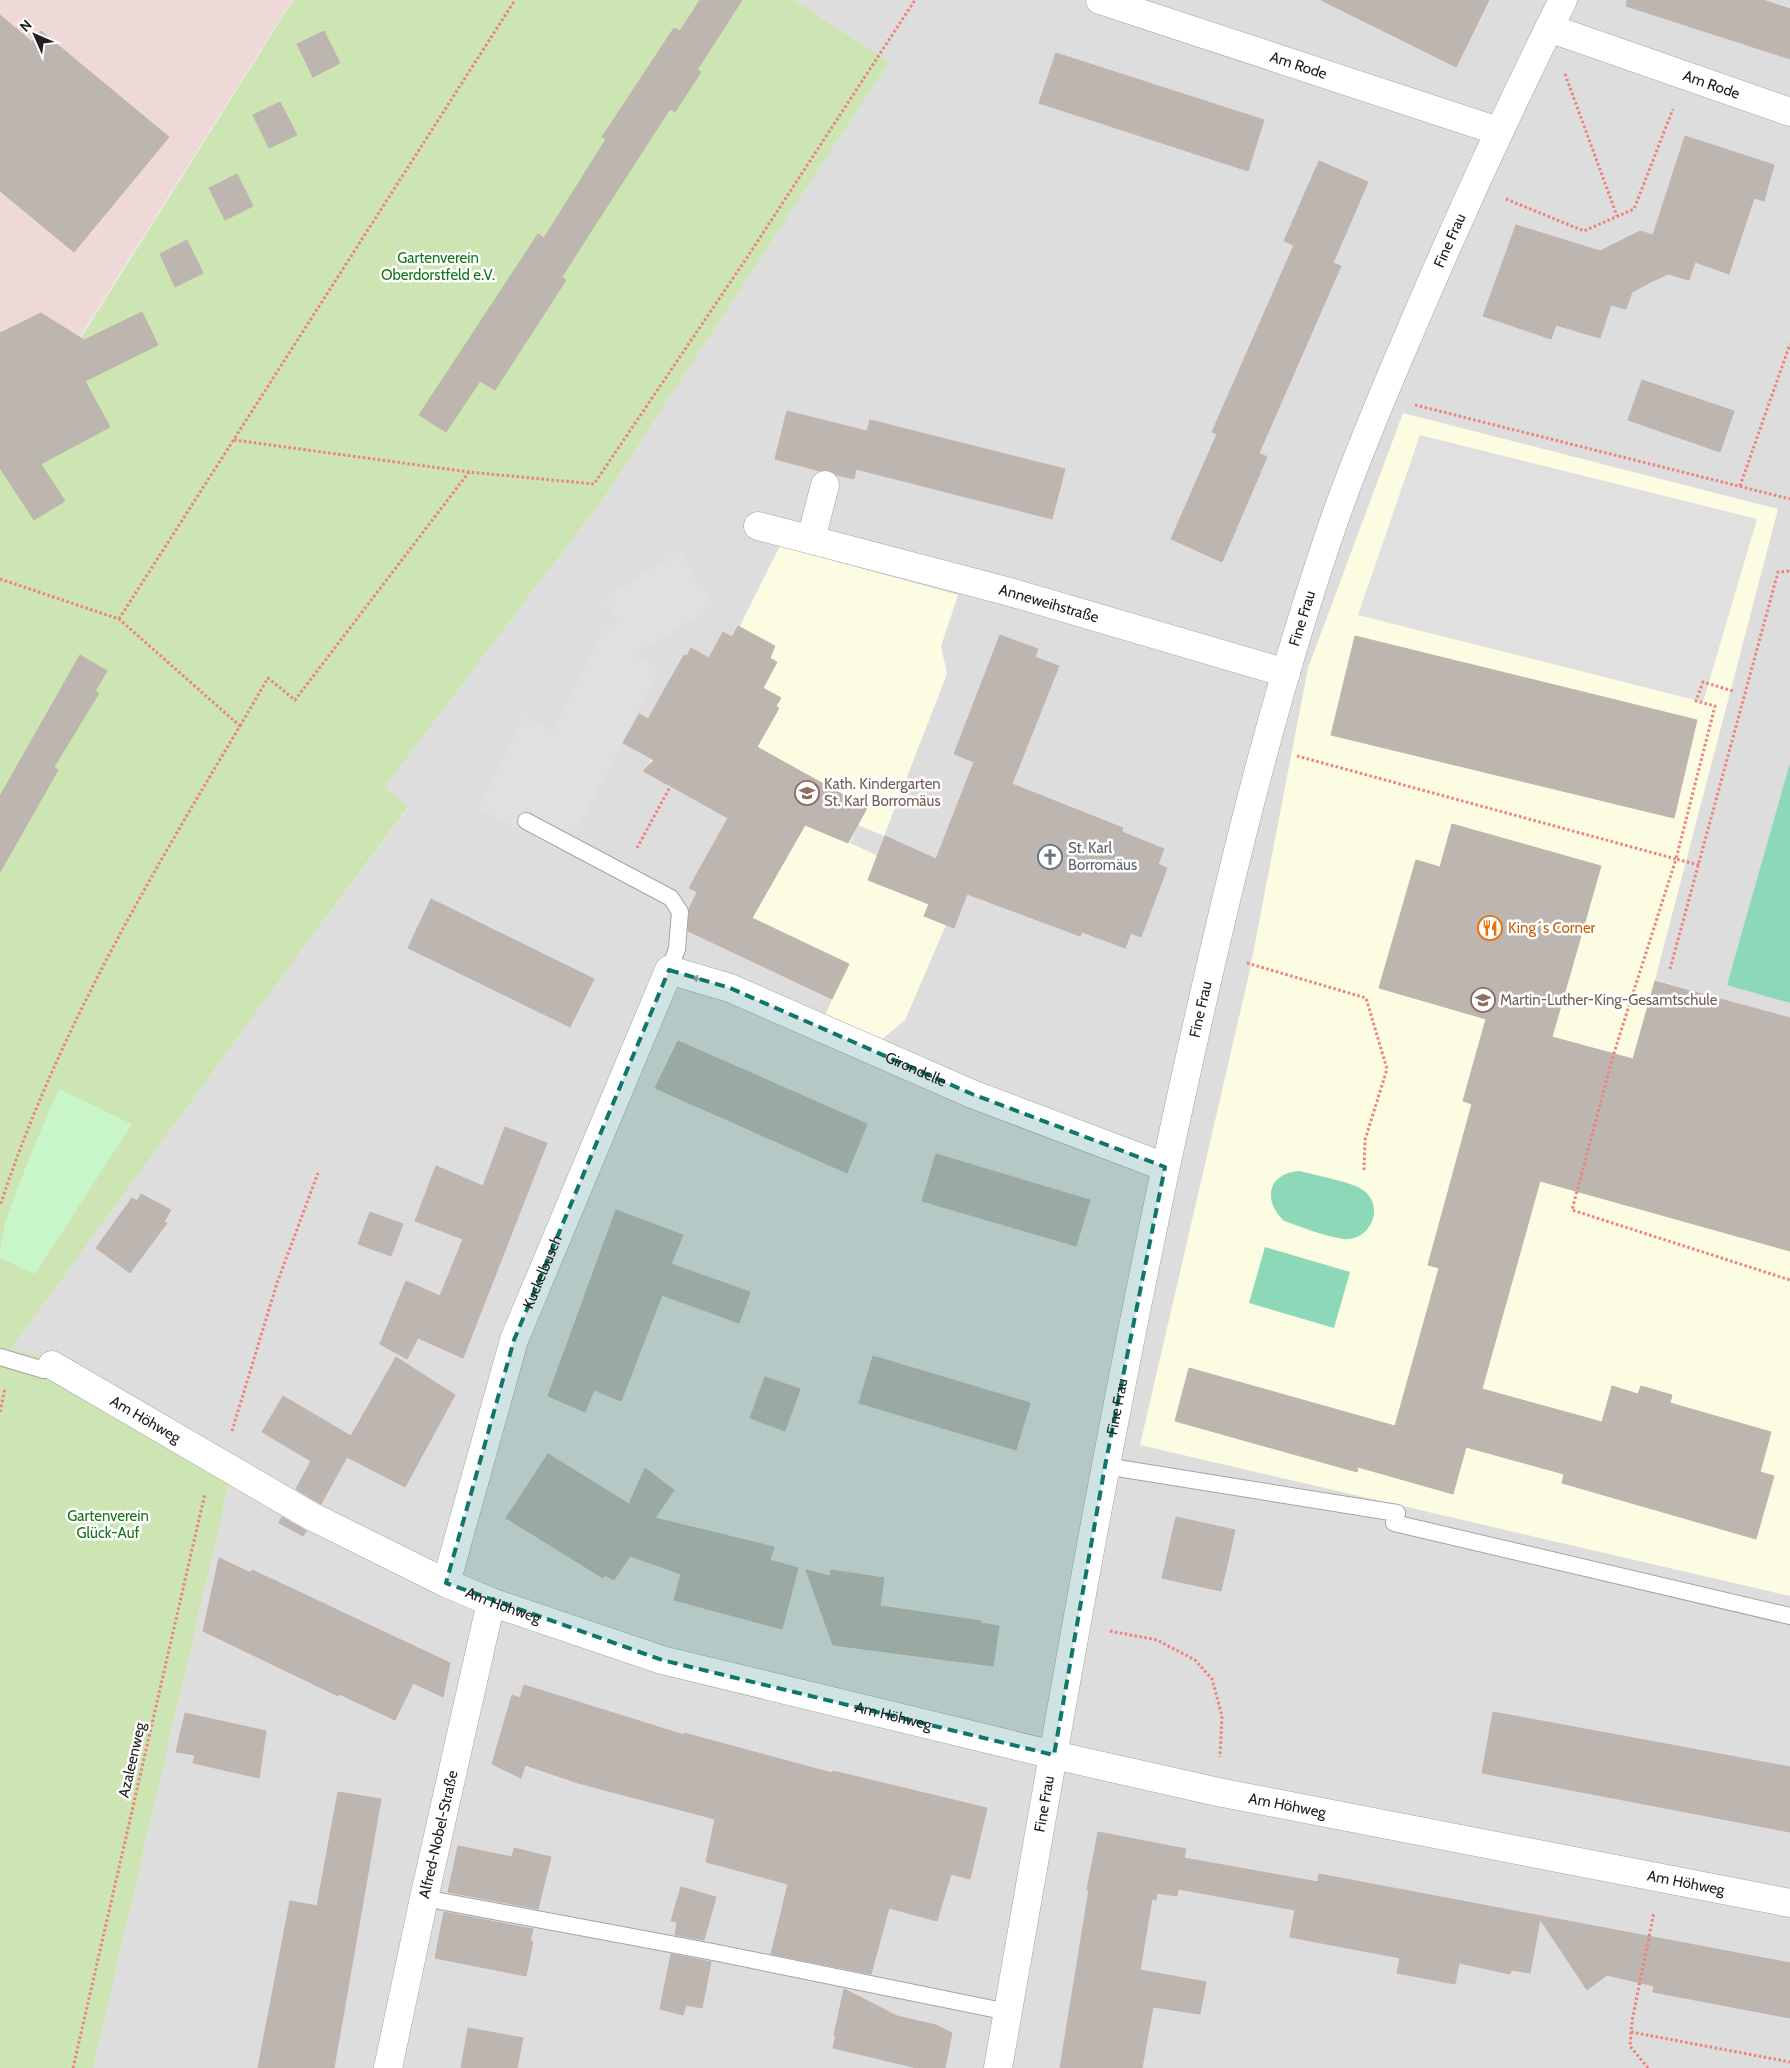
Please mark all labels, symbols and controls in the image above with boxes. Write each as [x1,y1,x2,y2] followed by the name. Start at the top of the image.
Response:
[10,10,60,60] north arrow
[16,16,36,36] text: N
[1268,48,1330,83] street label: Am Rode
[1681,66,1742,103] street label: Am Rode
[1430,211,1470,270] street label: Fine Frau
[381,249,495,284] park label: Gartenverein Oberdorstfeld e.V.
[997,581,1101,627] street label: Anneweihstraße
[1285,588,1319,648] street label: Fine Frau
[824,775,941,810] place label: Kath. Kindergarten St. Karl Borromäus
[794,780,820,806] school or university icon: Kath. Kindergarten St. Karl Borromäus
[1068,839,1137,874] place label: St. Karl Borromäus
[1037,844,1063,870] church icon: St. Karl Borromäus
[1477,915,1503,941] restaurant icon: King´s Corner
[1508,919,1596,937] place label: King´s Corner
[692,975,707,983] one-way arrow
[1185,979,1216,1039] street label: Fine Frau
[1470,987,1496,1013] school or university icon: Martin-Luther-King-Gesamtschule
[1500,991,1718,1009] place label: Martin-Luther-King-Gesamtschule
[882,1048,950,1091] street label: Girondelle
[519,1233,566,1311] street label: Kuckelbusch
[1103,1377,1131,1436] street label: Fine Frau
[107,1392,184,1447] street label: Am Höhweg
[67,1507,149,1542] park label: Gartenverein Glück-Auf
[463,1583,543,1627] street label: Am Höhweg
[853,1698,934,1734] street label: Am Höhweg
[115,1720,149,1799] street label: Azaleenweg
[415,1768,462,1900] street label: Alfred-Nobel-Straße
[1030,1774,1058,1834] street label: Fine Frau
[1247,1789,1328,1822] street label: Am Höhweg
[1646,1866,1727,1899] street label: Am Höhweg

